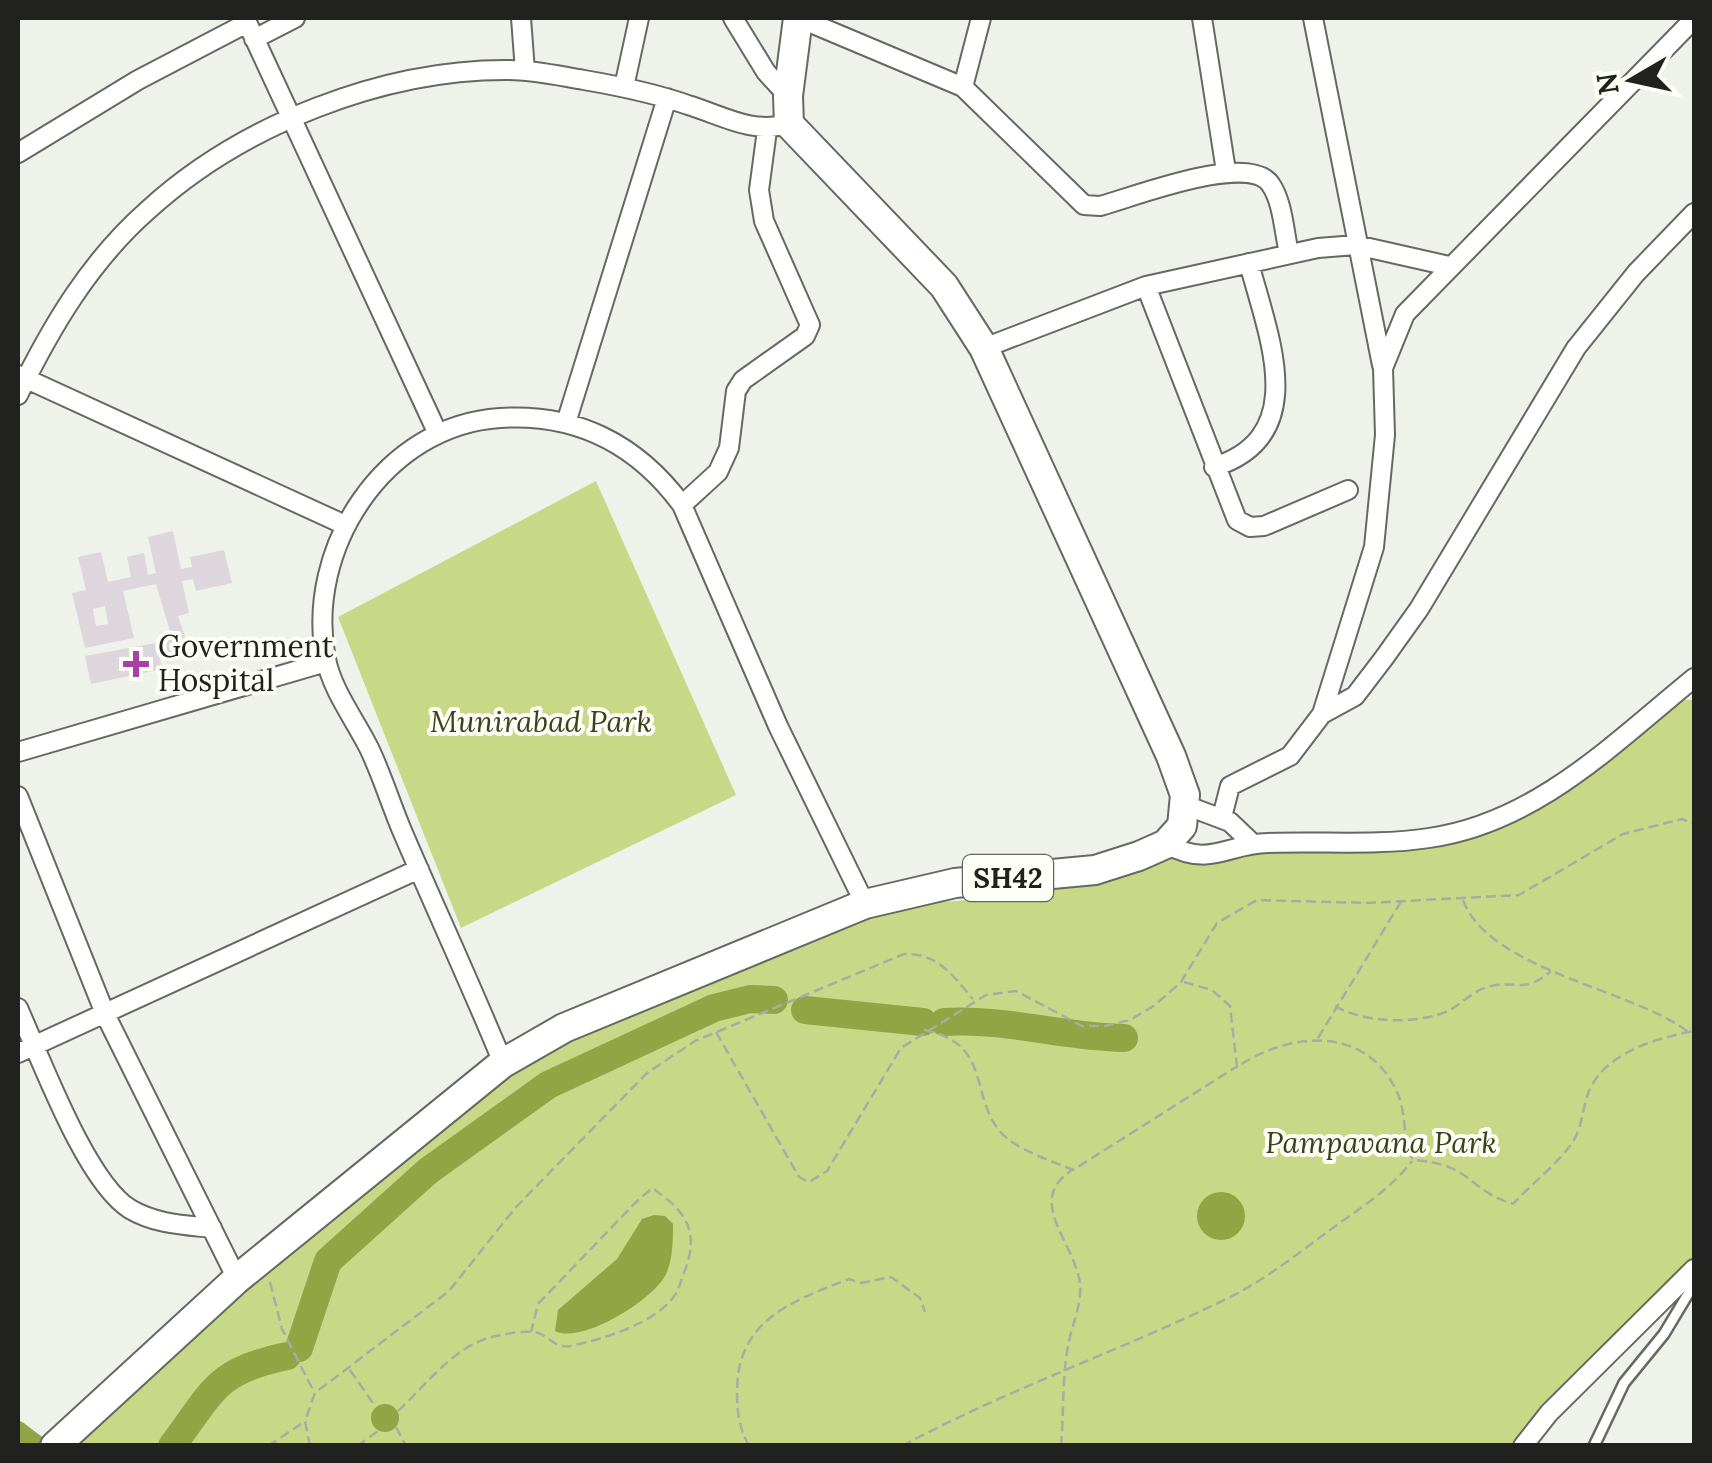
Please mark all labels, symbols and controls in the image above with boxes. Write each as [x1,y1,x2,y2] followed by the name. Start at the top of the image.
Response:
[1582,30,1682,130] north arrow
[1588,70,1627,97] text: N
[158,627,334,699] place label: Government Hospital
[123,651,149,677] marker: Government Hospital
[430,702,652,740] park label: Munirabad Park
[963,855,1053,901] road number: SH42
[1265,1123,1497,1161] park label: Pampavana Park

